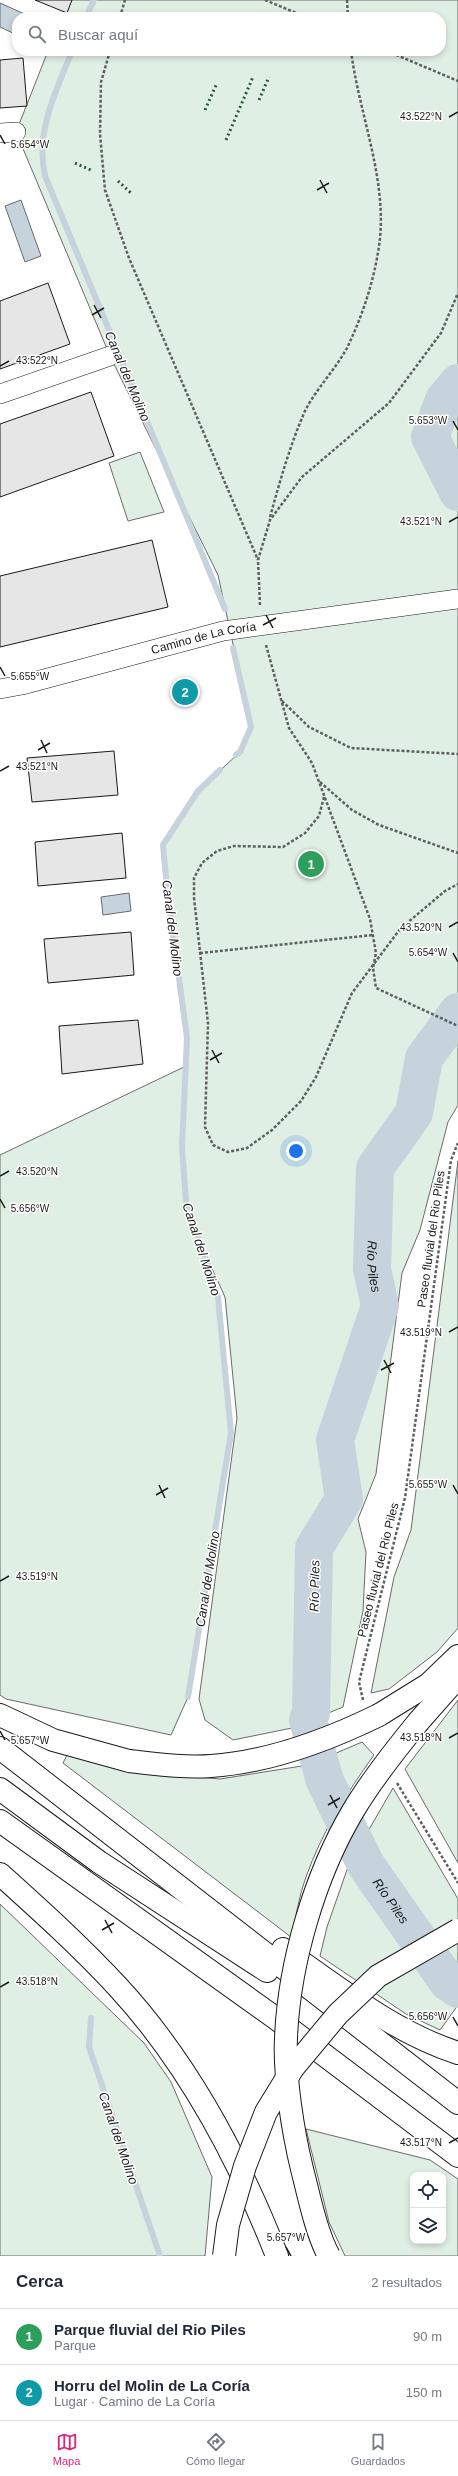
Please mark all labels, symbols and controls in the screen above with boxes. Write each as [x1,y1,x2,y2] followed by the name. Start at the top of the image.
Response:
[12,12,446,56] search box
[26,23,48,45] icon: search
[58,26,138,43] text: Buscar aquí
[400,111,442,122] text: 43.522°N
[11,139,50,150] text: 5.654°W
[102,329,153,424] water label: Canal del Molino
[16,355,58,366] text: 43.522°N
[409,415,448,426] text: 5.653°W
[400,516,442,527] text: 43.521°N
[149,620,257,657] street label: Camino de La Coría
[11,671,50,682] text: 5.655°W
[172,677,198,707] pin: 2
[16,761,58,772] text: 43.521°N
[298,849,324,879] pin: 1
[159,879,186,977] water label: Canal del Molino
[400,922,442,933] text: 43.520°N
[409,947,448,958] text: 5.654°W
[286,1141,306,1161] your location
[16,1166,58,1177] text: 43.520°N
[414,1170,448,1308] street label: Paseo fluvial del Rio Piles
[179,1201,224,1298] water label: Canal del Molino
[11,1203,50,1214] text: 5.656°W
[364,1240,384,1294] water label: Río Piles
[400,1327,442,1338] text: 43.519°N
[409,1479,448,1490] text: 5.655°W
[355,1501,401,1639] street label: Paseo fluvial del Rio Piles
[193,1530,222,1628] water label: Canal del Molino
[307,1559,322,1612] water label: Río Piles
[16,1571,58,1582] text: 43.519°N
[400,1732,442,1743] text: 43.518°N
[11,1735,50,1746] text: 5.657°W
[370,1875,412,1927] water label: Río Piles
[16,1976,58,1987] text: 43.518°N
[409,2011,448,2022] text: 5.656°W
[96,2090,141,2186] water label: Canal del Molino
[400,2137,442,2148] text: 43.517°N
[410,2172,446,2244] map controls
[410,2172,446,2208] button: locate
[410,2208,446,2244] button: layers
[267,2232,306,2243] text: 5.657°W
[16,2272,63,2291] text: Cerca
[371,2275,442,2290] text: 2 resultados
[54,2321,246,2338] text: Parque fluvial del Rio Piles
[25,2329,33,2344] text: 1
[413,2329,442,2344] text: 90 m
[54,2338,96,2353] text: Parque
[54,2377,250,2394] text: Horru del Molin de La Coría
[25,2385,33,2400] text: 2
[406,2385,442,2400] text: 150 m
[54,2394,215,2409] text: Lugar · Camino de La Coría
[53,2431,80,2467] tab: Mapa
[186,2431,245,2467] tab: Cómo llegar
[351,2431,405,2467] tab: Guardados

